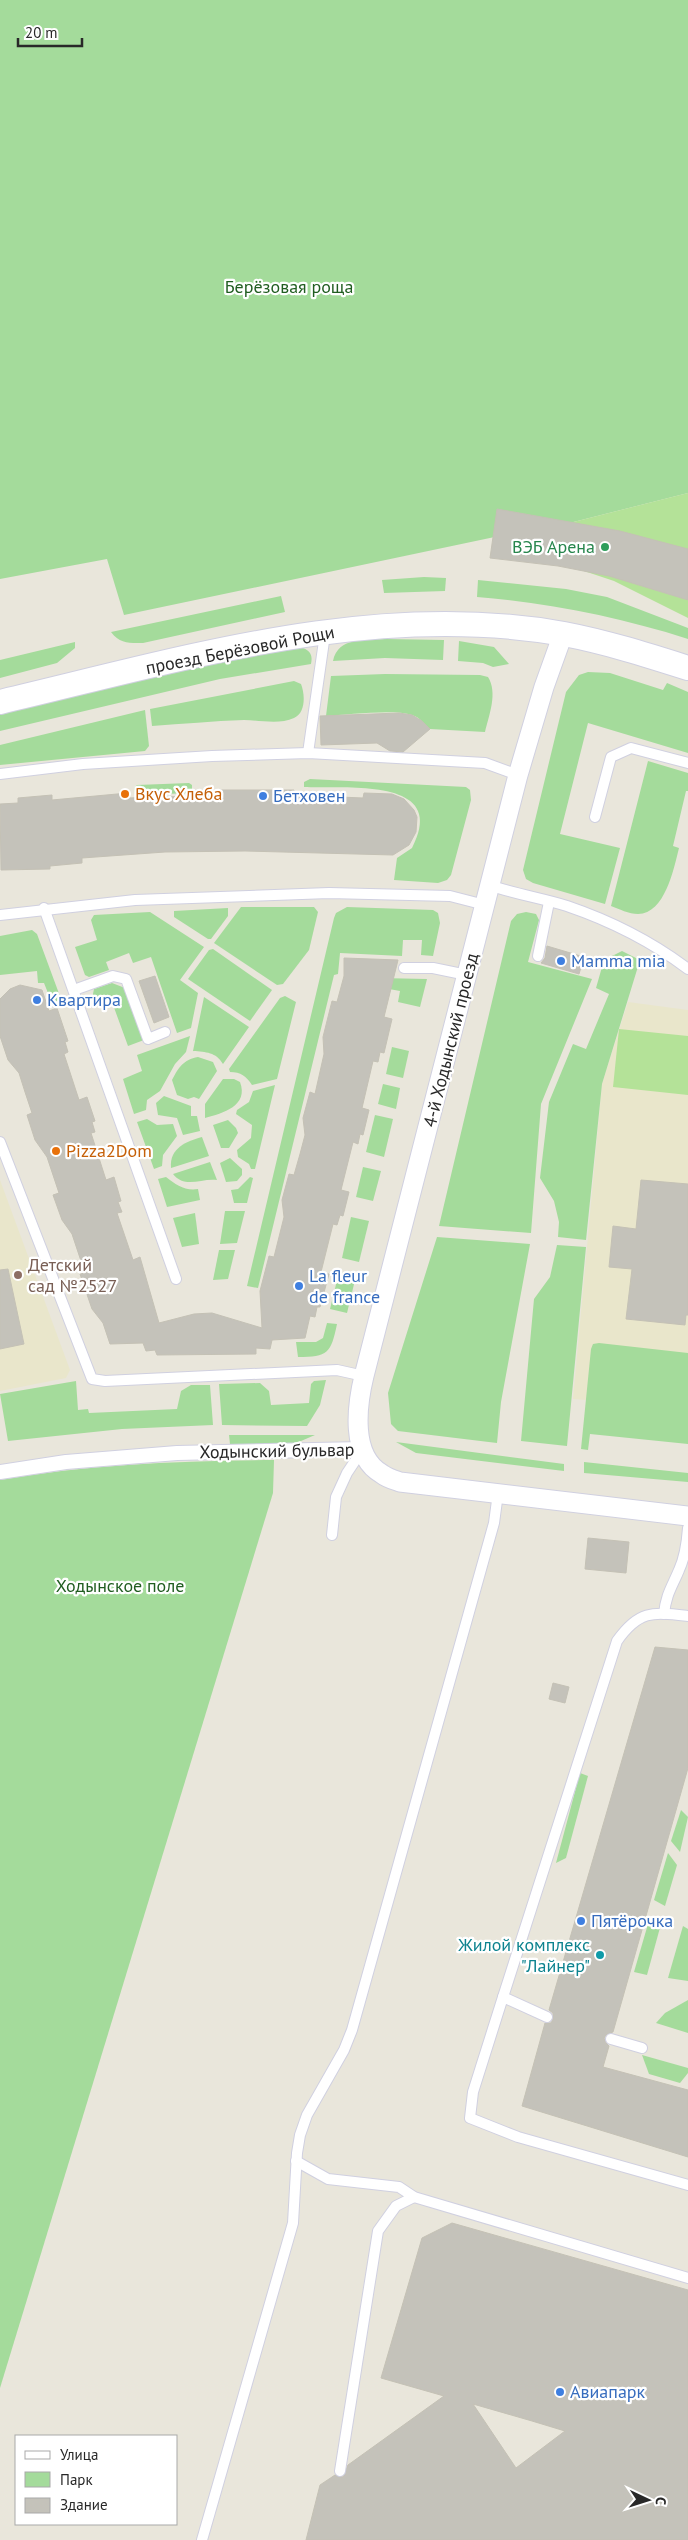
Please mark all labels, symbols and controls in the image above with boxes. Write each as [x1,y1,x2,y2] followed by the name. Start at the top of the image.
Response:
[18,15,81,47] scale bar
[25,23,58,42] text: 20 m
[225,275,353,298] park label: Берёзовая роща
[512,535,595,558] place label: ВЭБ Арена
[599,541,611,553] marker: ВЭБ Арена
[144,620,336,679] street label: проезд Берёзовой Рощи
[135,782,222,805] place label: Вкус Хлеба
[273,784,345,807] place label: Бетховен
[119,788,131,800] marker: Вкус Хлеба
[257,790,269,802] marker: Бетховен
[571,949,666,972] place label: Mamma mia
[418,950,483,1129] street label: 4-й Ходынский проезд
[555,955,567,967] marker: Mamma mia
[47,988,121,1011] place label: Квартира
[31,994,43,1006] marker: Квартира
[66,1139,152,1162] place label: Pizza2Dom
[50,1145,62,1157] marker: Pizza2Dom
[28,1253,117,1297] place label: Детский сад №2527
[309,1264,380,1308] place label: La fleur de france
[12,1269,24,1281] marker: Детский сад №2527
[293,1280,305,1292] marker: La fleur de france
[199,1438,355,1463] street label: Ходынский бульвар
[56,1574,184,1597] park label: Ходынское поле
[591,1909,673,1932] place label: Пятёрочка
[575,1915,587,1927] marker: Пятёрочка
[457,1933,590,1977] place label: Жилой комплекс "Лайнер"
[594,1949,606,1961] marker: Жилой комплекс "Лайнер"
[570,2380,646,2403] place label: Авиапарк
[554,2386,566,2398] marker: Авиапарк
[15,2435,178,2525] legend
[60,2445,98,2464] text: Улица
[60,2470,93,2489] text: Парк
[623,2475,673,2525] north arrow
[60,2495,108,2514] text: Здание
[652,2496,670,2506] text: С

